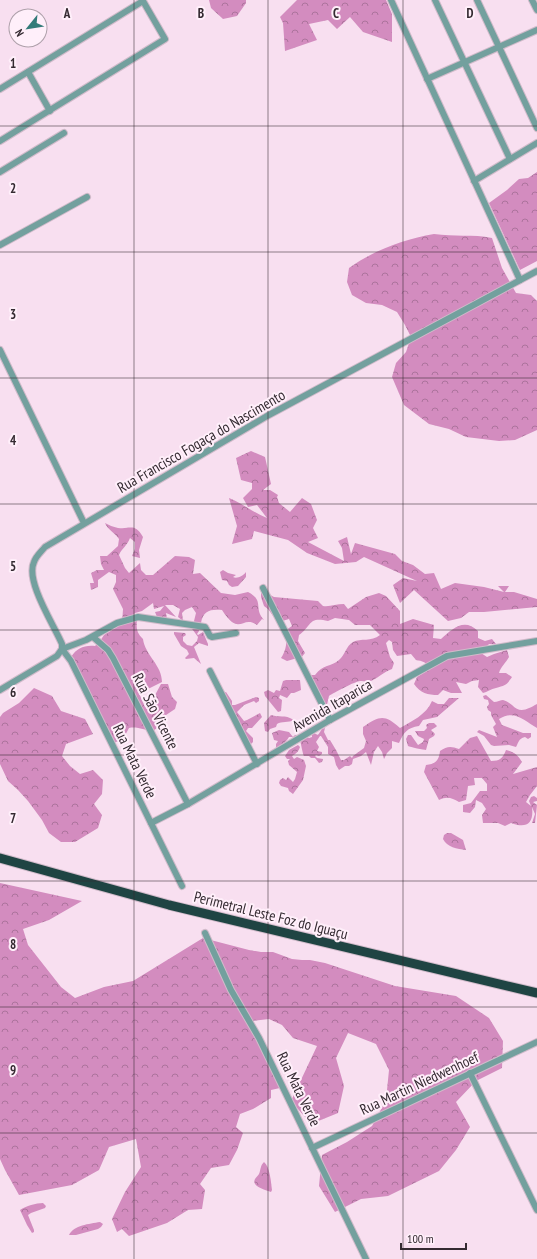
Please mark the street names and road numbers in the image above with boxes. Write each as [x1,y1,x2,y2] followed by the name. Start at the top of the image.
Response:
[114,385,288,497] street label: Rua Francisco Fogaça do Nascimento
[129,670,183,752] street label: Rua São Vicente
[289,675,375,735] street label: Avenida Itaparica
[109,721,161,801] street label: Rua Mata Verde
[192,887,350,943] street label: Perimetral Leste Foz do Iguaçu
[357,1047,482,1119] street label: Rua Martin Niedwenhoef
[273,1049,325,1129] street label: Rua Mata Verde

